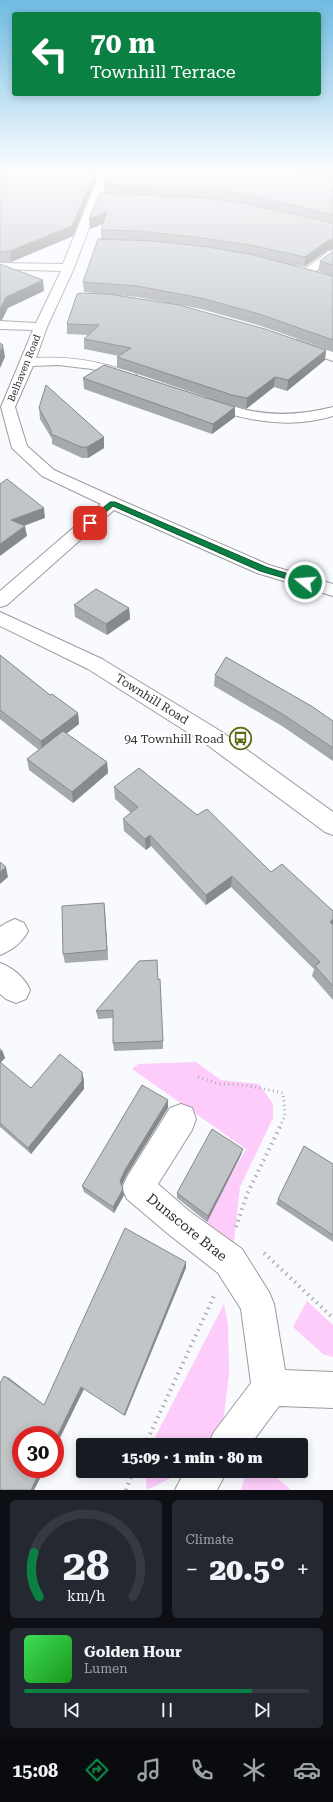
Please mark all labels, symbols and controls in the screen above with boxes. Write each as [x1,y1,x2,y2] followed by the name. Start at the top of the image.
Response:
[90,27,155,60] text: 70 m
[24,28,76,80] icon: left
[90,61,236,82] text: Townhill Terrace
[6,332,43,403] street label: Belhaven Road
[73,506,107,540] pin
[79,512,101,534] icon: arrive
[284,561,326,603] position arrow
[113,671,191,727] street label: Townhill Road
[227,726,253,752] bus stop icon: 94 Townhill Road
[124,732,224,746] place label: 94 Townhill Road
[144,1190,231,1264] street label: Dunscore Brae
[12,1426,64,1478] speed limit sign: 30
[121,1449,263,1467] text: 15:09 · 1 min · 80 m
[186,1532,234,1547] text: Climate
[62,1541,109,1590] text: 28
[210,1552,285,1587] text: 20.5°
[186,1557,198,1582] text: −
[297,1557,309,1582] text: +
[67,1588,105,1604] text: km/h
[84,1643,182,1661] text: Golden Hour
[84,1661,128,1676] text: Lumen
[61,1699,83,1721] icon: previous
[156,1699,178,1721] icon: pause
[251,1699,273,1721] icon: next
[83,1756,111,1784] icon: directions
[135,1756,163,1784] icon: music
[188,1756,216,1784] icon: phone
[240,1756,268,1784] icon: climate
[293,1756,321,1784] icon: car
[12,1760,58,1781] text: 15:08

